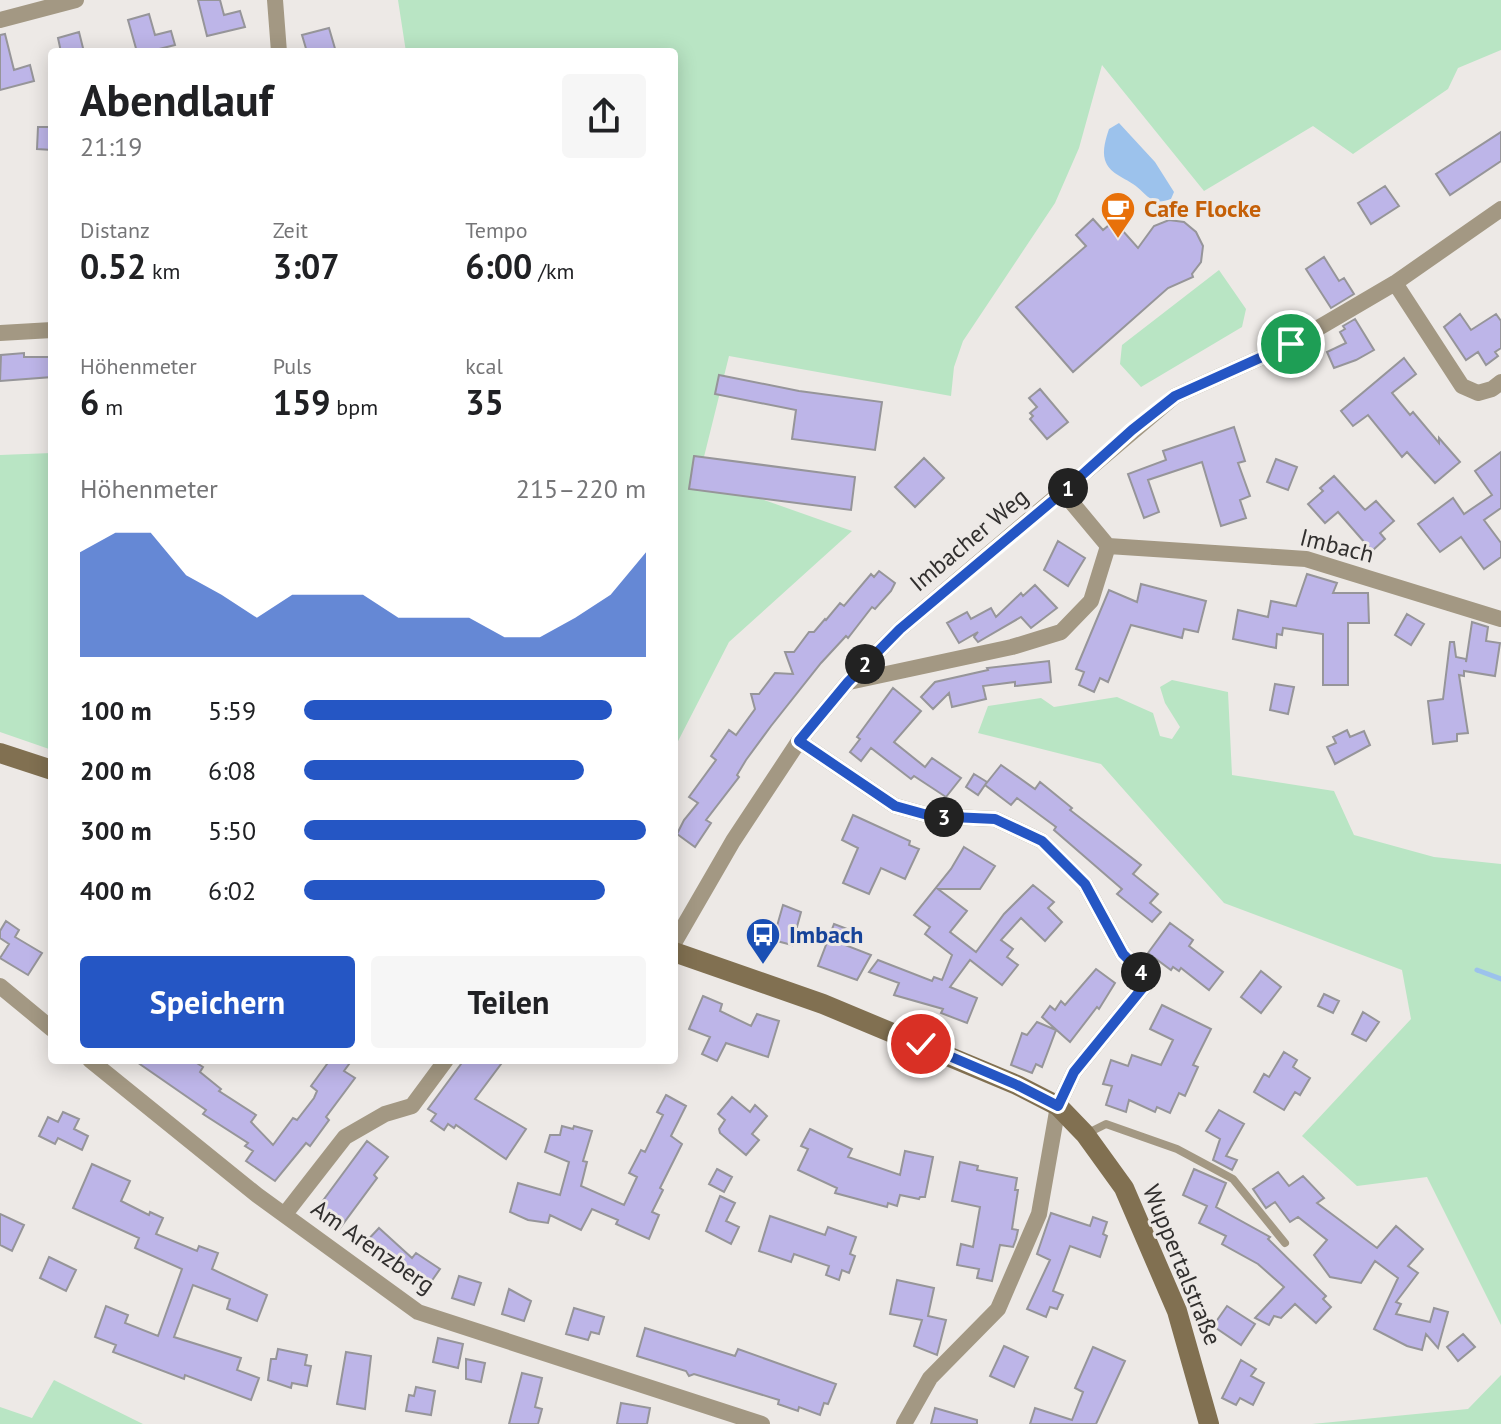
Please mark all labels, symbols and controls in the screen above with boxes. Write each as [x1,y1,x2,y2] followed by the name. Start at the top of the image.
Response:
[80,71,273,128] text: Abendlauf
[562,74,646,158] button: share
[80,130,142,163] text: 21:19
[1099,190,1137,240] cafe icon: Cafe Flocke
[1144,193,1261,224] place label: Cafe Flocke
[80,216,150,244] text: Distanz
[273,216,308,244] text: Zeit
[465,216,527,244] text: Tempo
[80,244,146,288] text: 0.52
[273,244,340,288] text: 3:07
[465,244,532,288] text: 6:00
[146,257,180,285] text: km
[532,257,574,285] text: /km
[1257,310,1325,378] pin
[1269,322,1313,366] icon: arrive
[80,352,197,380] text: Höhenmeter
[273,352,312,380] text: Puls
[465,352,503,380] text: kcal
[80,380,99,424] text: 6
[273,380,331,424] text: 159
[465,380,504,424] text: 35
[99,393,123,421] text: m
[331,393,378,421] text: bpm
[1048,468,1088,508] pin: 1
[80,472,218,505] text: Höhenmeter
[516,472,646,505] text: 215–220 m
[1062,474,1074,502] text: 1
[903,481,1034,598] street label: Imbacher Weg
[1297,521,1377,570] street label: Imbach
[845,644,885,684] pin: 2
[859,650,871,678] text: 2
[80,694,152,727] text: 100 m
[208,694,256,727] text: 5:59
[80,754,152,787] text: 200 m
[208,754,256,787] text: 6:08
[924,797,964,837] pin: 3
[938,803,950,831] text: 3
[80,814,152,847] text: 300 m
[208,814,256,847] text: 5:50
[80,874,152,907] text: 400 m
[208,874,256,907] text: 6:02
[744,916,782,966] bus stop icon: Imbach
[789,919,863,950] place label: Imbach
[1121,952,1161,992] pin: 4
[80,956,355,1048] button: Speichern
[371,956,646,1048] button: Teilen
[1135,958,1147,986] text: 4
[887,1010,955,1078] pin
[899,1022,943,1066] icon: check
[1136,1180,1229,1350] street label: Wuppertalstraße
[306,1193,441,1300] street label: Am Arenzberg

